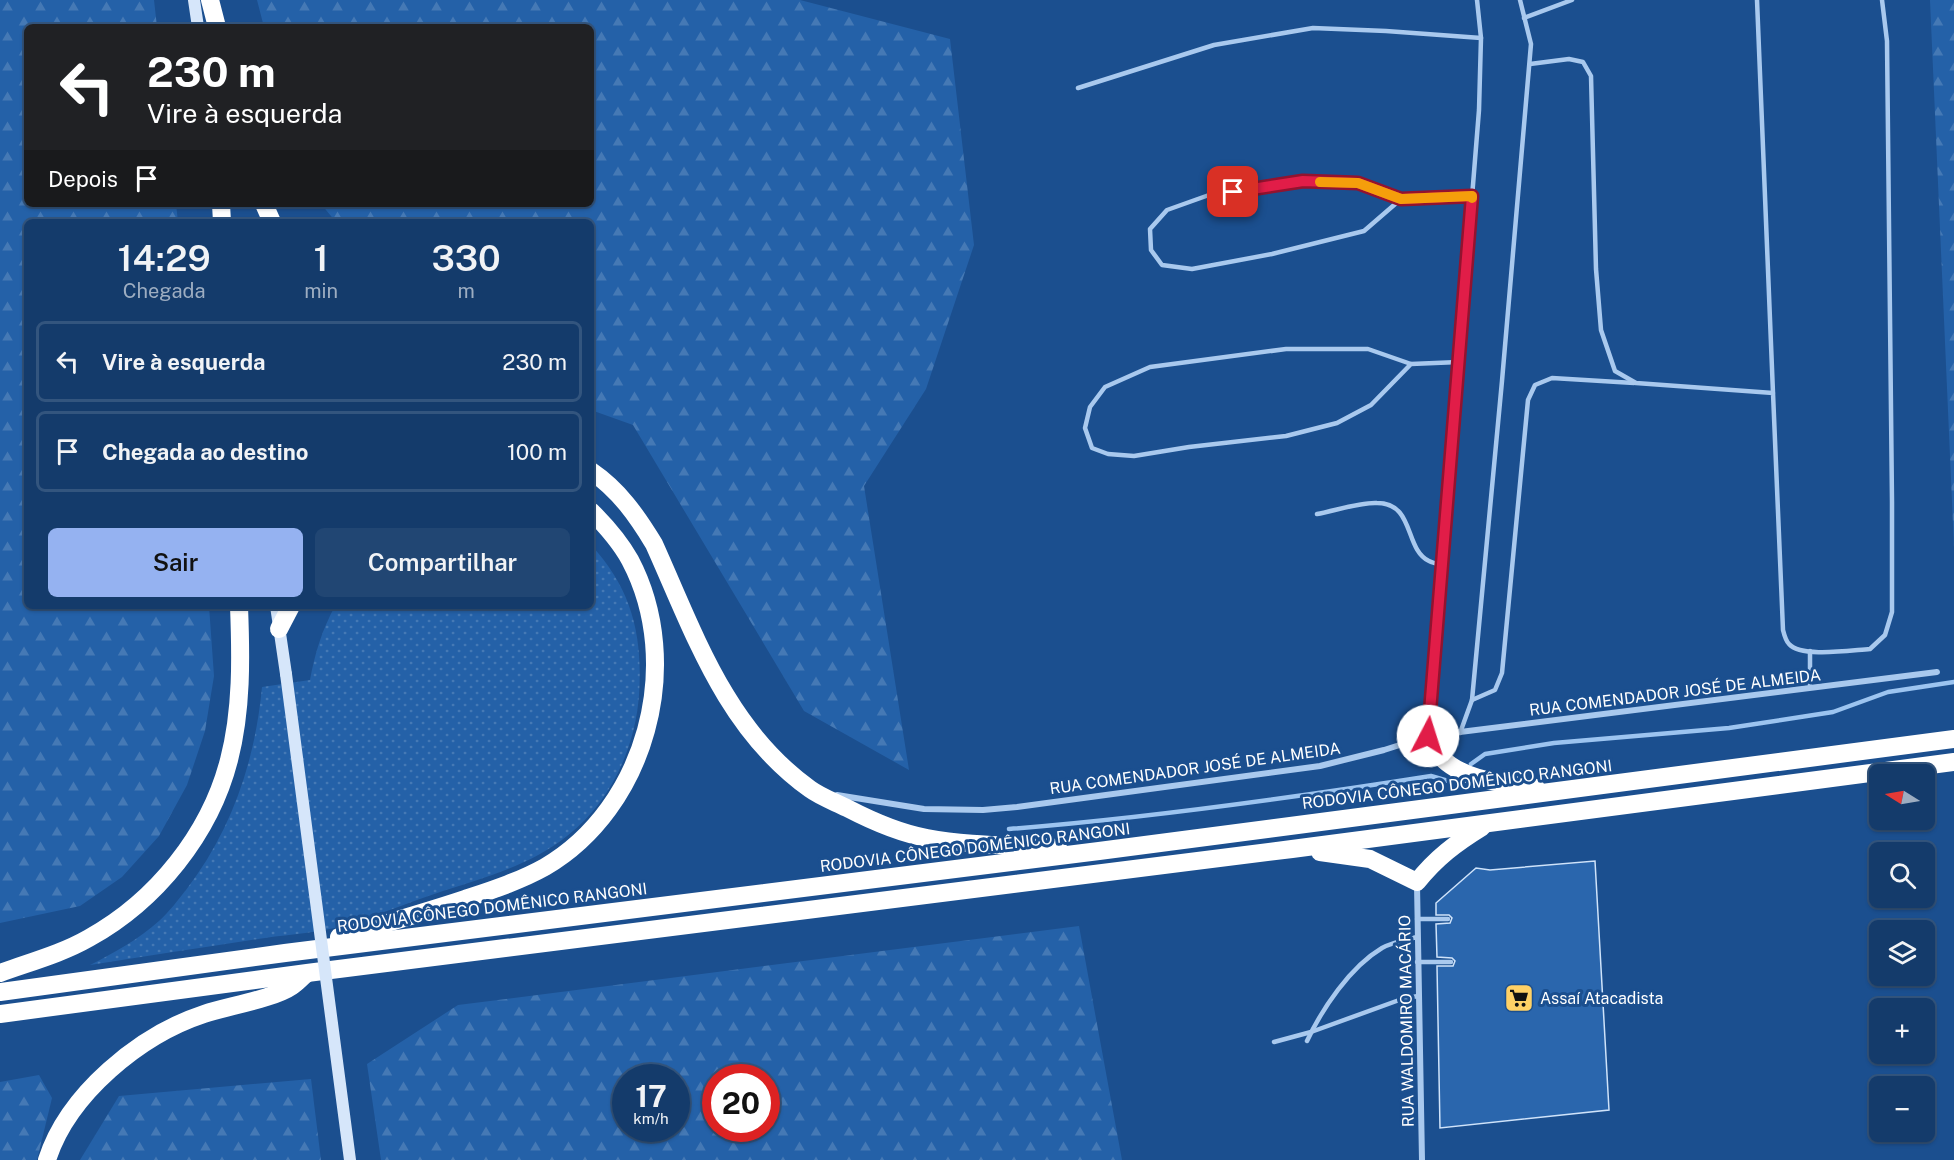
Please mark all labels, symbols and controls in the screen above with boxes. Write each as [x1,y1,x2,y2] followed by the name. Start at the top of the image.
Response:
[147,47,276,96] text: 230 m
[48,48,126,126] icon: left
[147,97,342,129] text: Vire à esquerda
[130,162,163,195] icon: arrive
[48,166,118,192] text: Depois
[1207,166,1258,217] pin
[1216,175,1249,208] icon: arrive
[117,237,211,279] text: 14:29
[314,237,329,279] text: 1
[432,237,501,279] text: 330
[123,279,205,303] text: Chegada
[304,279,338,303] text: min
[457,279,475,303] text: m
[51,345,84,378] icon: left
[102,349,266,375] text: Vire à esquerda
[502,349,567,375] text: 230 m
[51,435,84,468] icon: arrive
[102,439,308,465] text: Chegada ao destino
[507,439,567,465] text: 100 m
[48,528,303,597] button: Sair
[315,528,570,597] button: Compartilhar
[1528,664,1822,720] street label: RUA COMENDADOR JOSÉ DE ALMEIDA
[1396,704,1460,768] position arrow
[1048,738,1342,798] street label: RUA COMENDADOR JOSÉ DE ALMEIDA
[1301,755,1613,813] street label: RODOVIA CÔNEGO DOMÊNICO RANGONI
[1869,764,1935,830] north arrow
[1869,764,1935,1142] map controls
[819,818,1131,876] street label: RODOVIA CÔNEGO DOMÊNICO RANGONI
[1869,842,1935,908] button: search
[336,878,648,936] street label: RODOVIA CÔNEGO DOMÊNICO RANGONI
[1394,915,1418,1127] street label: RUA WALDOMIRO MACÁRIO
[1869,920,1935,986] button: layers
[1503,982,1535,1014] supermarket icon: Assaí Atacadista
[1540,989,1663,1008] place label: Assaí Atacadista
[1869,998,1935,1064] button: +
[702,1064,780,1142] speed limit sign: 20
[1869,1076,1935,1142] button: −
[635,1078,667,1114] text: 17
[633,1110,669,1127] text: km/h

